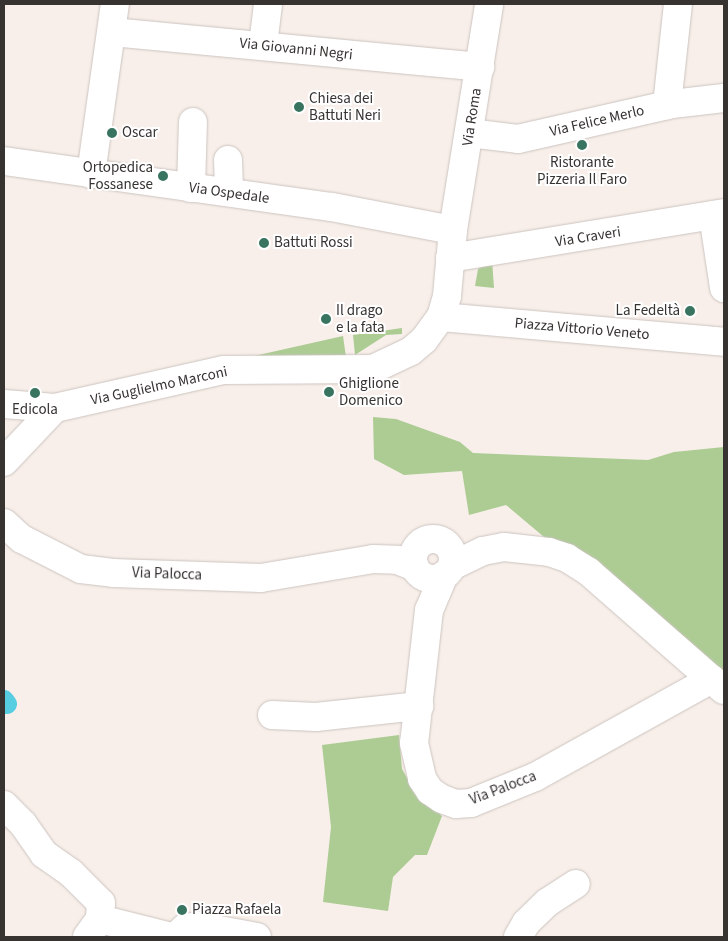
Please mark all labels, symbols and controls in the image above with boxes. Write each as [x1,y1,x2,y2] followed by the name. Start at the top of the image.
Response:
[238,34,354,64] street label: Via Giovanni Negri
[459,87,485,147] street label: Via Roma
[309,89,381,124] place label: Chiesa dei Battuti Neri
[293,101,305,113] marker: Chiesa dei Battuti Neri
[548,101,646,141] street label: Via Felice Merlo
[122,124,158,142] place label: Oscar
[106,127,118,139] marker: Oscar
[576,139,588,151] marker: Ristorante Pizzeria Il Faro
[537,153,627,188] place label: Ristorante Pizzeria Il Faro
[83,158,153,193] place label: Ortopedica Fossanese
[157,170,169,182] marker: Ortopedica Fossanese
[188,178,270,208] street label: Via Ospedale
[554,223,622,251] street label: Via Craveri
[274,234,353,252] place label: Battuti Rossi
[258,237,270,249] marker: Battuti Rossi
[336,301,385,336] place label: Il drago e la fata
[616,302,680,320] place label: La Fedeltà
[684,305,696,317] marker: La Fedeltà
[320,313,332,325] marker: Il drago e la fata
[514,314,650,344] street label: Piazza Vittorio Veneto
[89,363,229,409] street label: Via Guglielmo Marconi
[339,374,403,409] place label: Ghiglione Domenico
[323,386,335,398] marker: Ghiglione Domenico
[29,387,41,399] marker: Edicola
[12,401,58,419] place label: Edicola
[132,564,202,584] street label: Via Palocca
[467,767,539,809] street label: Via Palocca
[192,901,281,919] place label: Piazza Rafaela
[176,904,188,916] marker: Piazza Rafaela

